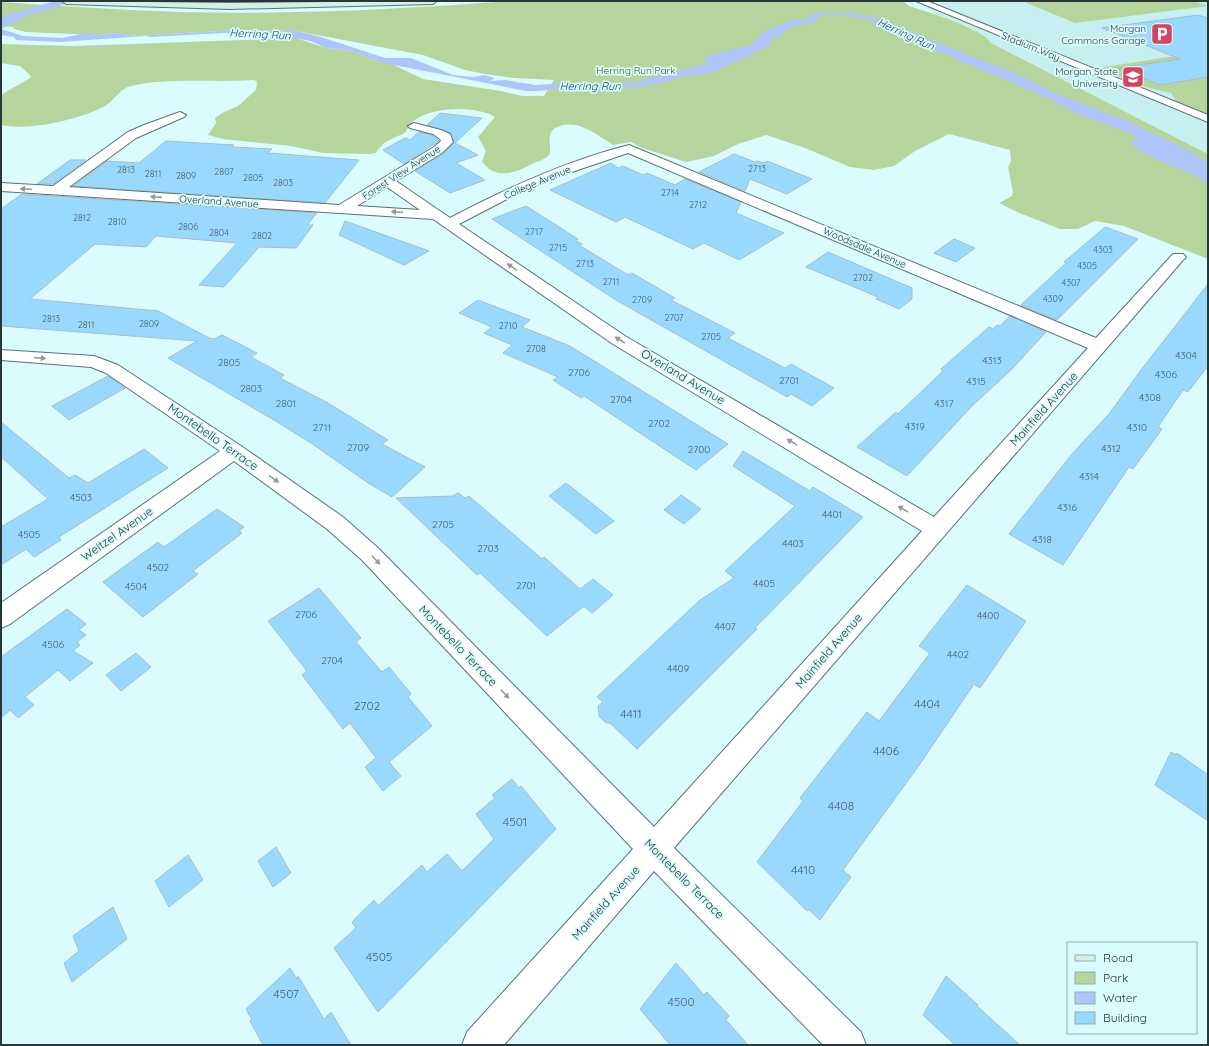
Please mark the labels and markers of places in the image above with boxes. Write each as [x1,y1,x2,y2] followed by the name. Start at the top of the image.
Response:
[1149,21,1175,47] parking icon: Morgan Commons Garage
[1061,22,1146,47] place label: Morgan Commons Garage
[1120,64,1146,90] school or university icon: Morgan State University
[1055,65,1118,90] place label: Morgan State University

